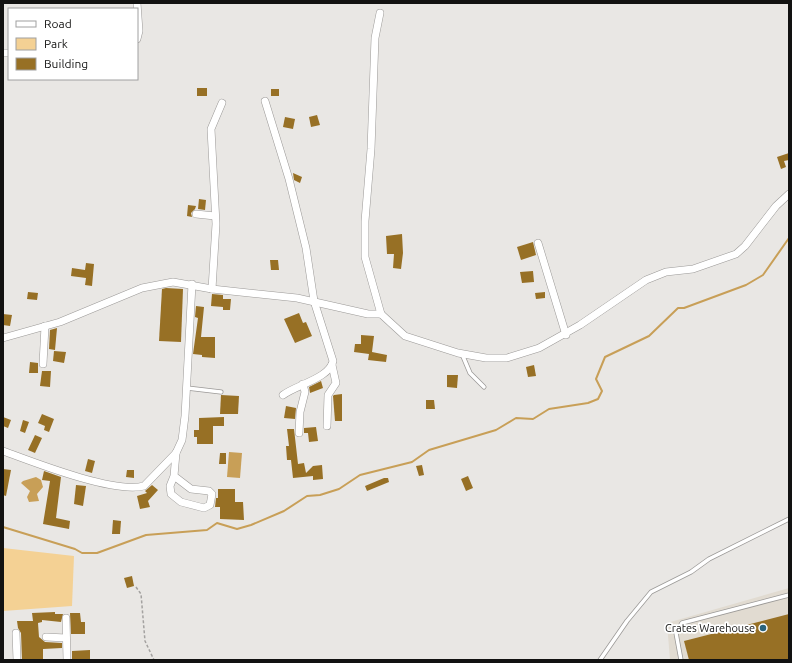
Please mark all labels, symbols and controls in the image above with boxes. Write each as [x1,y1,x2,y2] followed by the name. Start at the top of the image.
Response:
[8,8,138,80] legend
[44,17,72,30] text: Road
[44,37,68,50] text: Park
[44,57,88,70] text: Building
[665,622,755,634] place label: Crates Warehouse
[758,623,768,633] marker: Crates Warehouse

